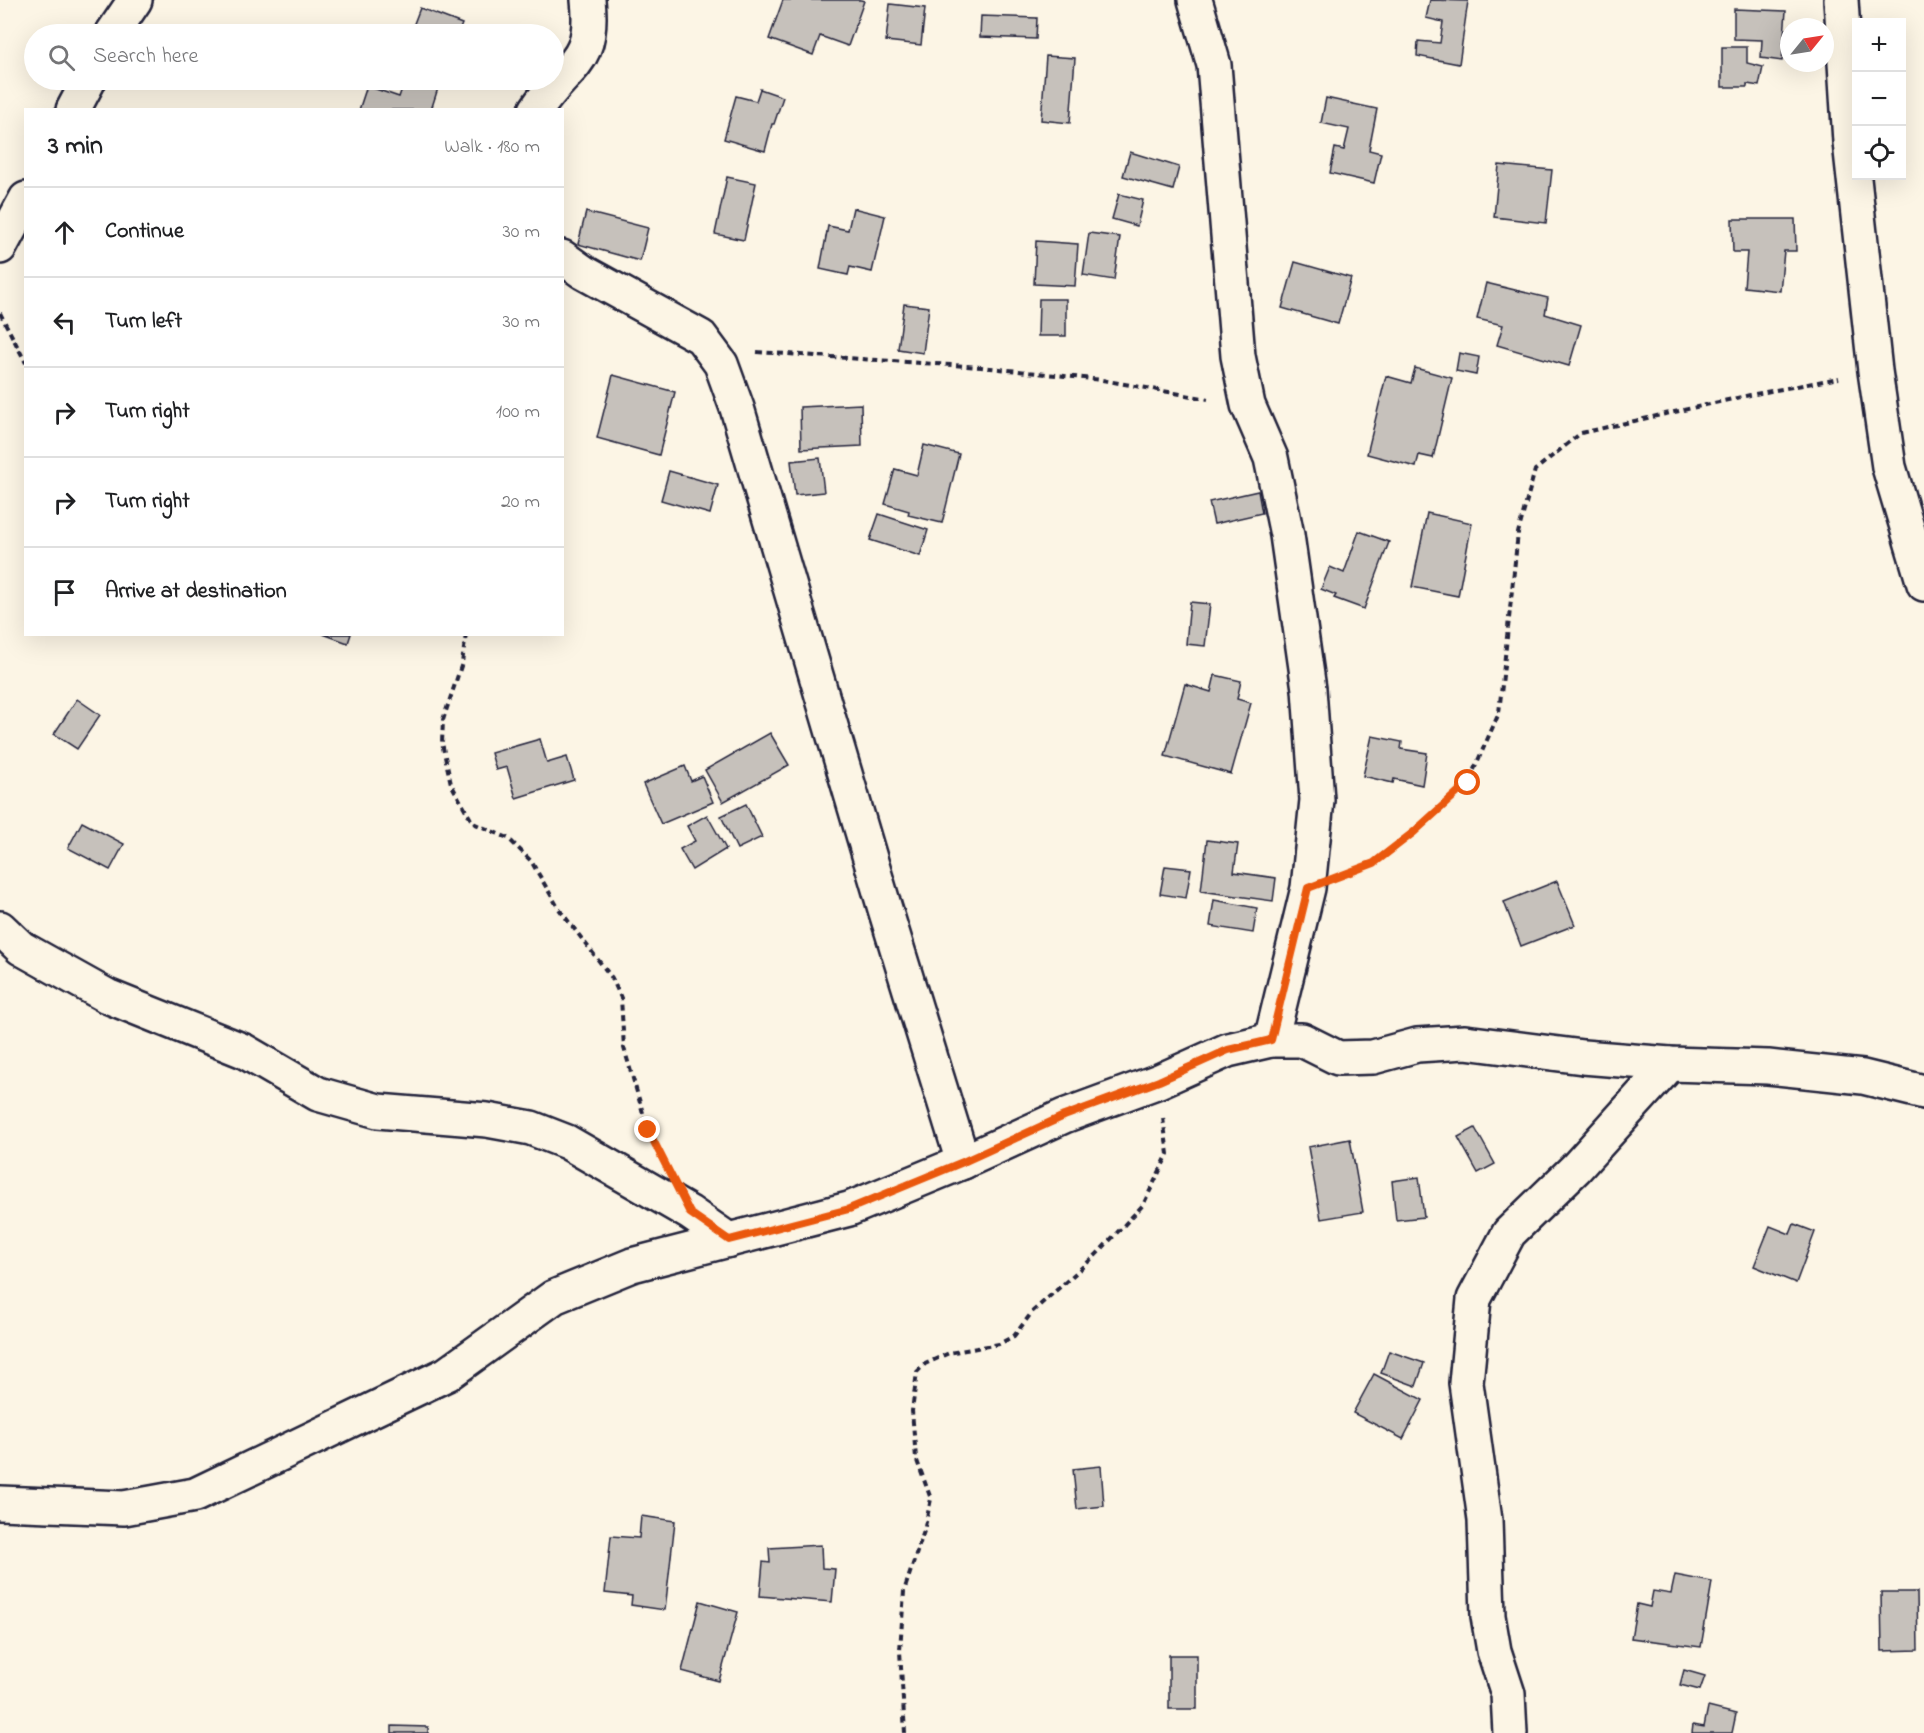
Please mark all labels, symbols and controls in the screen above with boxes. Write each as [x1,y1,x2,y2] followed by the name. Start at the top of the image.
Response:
[1780,18,1834,72] north arrow
[1852,18,1906,180] map controls
[1852,18,1906,72] button: +
[24,24,564,90] search box
[45,41,78,74] icon: search
[93,41,198,73] text: Search here
[1852,72,1906,126] button: −
[1852,126,1906,180] button: locate
[48,128,103,166] text: 3 min
[444,133,540,162] text: Walk · 180 m
[48,216,81,249] icon: ahead
[105,216,184,248] text: Continue
[503,218,540,247] text: 30 m
[48,306,81,339] icon: left
[105,306,182,338] text: Turn left
[503,308,540,337] text: 30 m
[48,396,81,429] icon: right
[105,396,190,428] text: Turn right
[496,398,540,427] text: 100 m
[48,486,81,519] icon: right
[105,486,190,518] text: Turn right
[501,488,540,517] text: 20 m
[48,576,81,609] icon: arrive
[105,576,287,608] text: Arrive at destination
[1454,769,1480,795] route start
[634,1116,660,1142] route end

